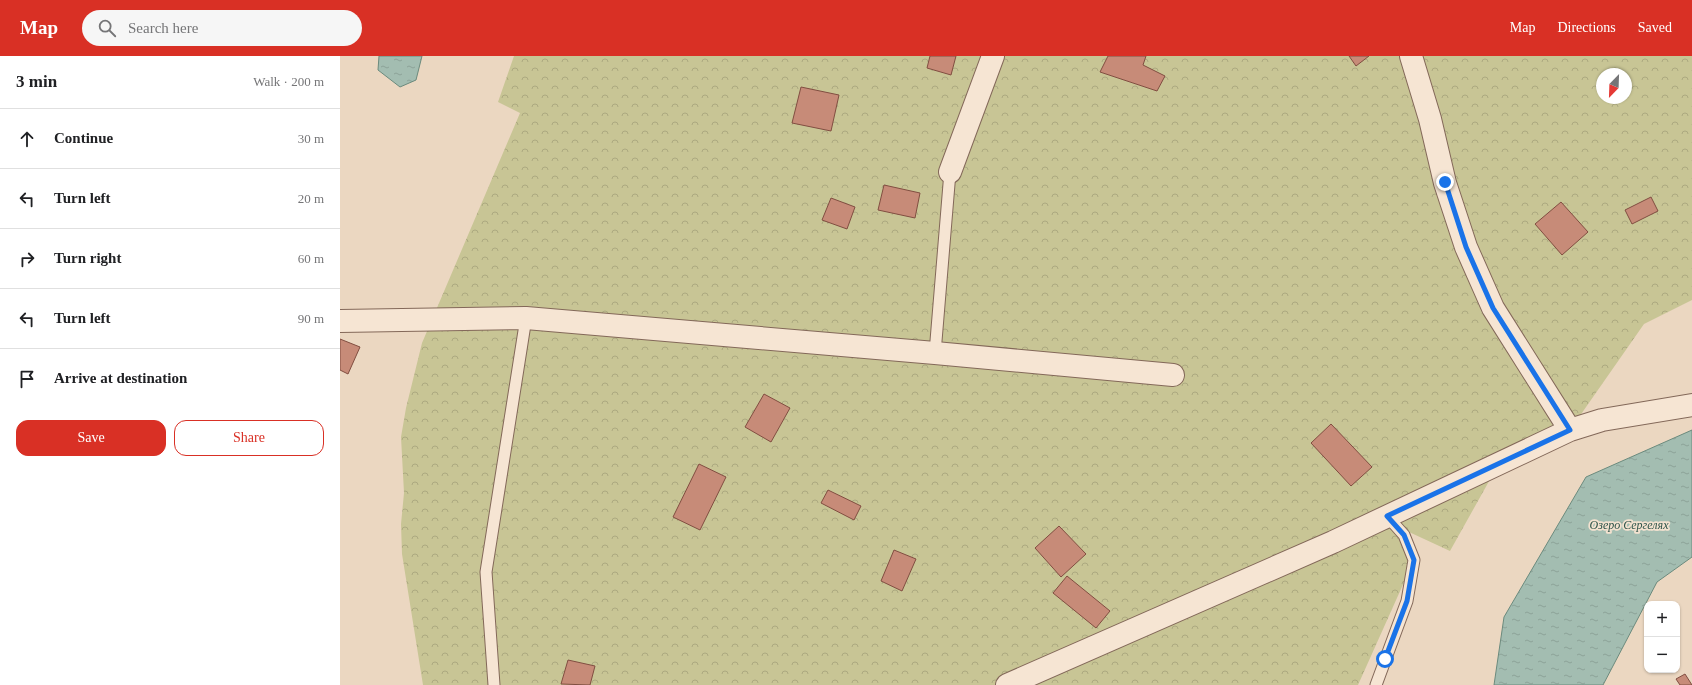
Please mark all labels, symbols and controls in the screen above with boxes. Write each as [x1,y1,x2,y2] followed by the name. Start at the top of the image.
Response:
[82,10,362,46] search box
[20,17,58,38] text: Map
[96,17,118,39] icon: search
[128,20,198,36] text: Search here
[1510,20,1535,35] text: Map
[1557,20,1616,35] text: Directions
[1638,20,1672,35] text: Saved
[1596,68,1632,104] north arrow
[16,72,57,91] text: 3 min
[253,74,324,89] text: Walk · 200 m
[16,128,38,150] icon: ahead
[54,130,113,146] text: Continue
[298,131,324,146] text: 30 m
[1436,173,1454,191] route end
[16,188,38,210] icon: left
[54,190,111,206] text: Turn left
[298,191,324,206] text: 20 m
[16,248,38,270] icon: right
[54,250,121,266] text: Turn right
[298,251,324,266] text: 60 m
[16,308,38,330] icon: left
[54,310,111,326] text: Turn left
[298,311,324,326] text: 90 m
[16,368,38,390] icon: arrive
[54,370,187,386] text: Arrive at destination
[16,420,166,456] button: Save
[174,420,324,456] button: Share
[1590,518,1669,532] water label: Озеро Сергелях
[1644,601,1680,673] map controls
[1644,601,1680,637] button: +
[1644,637,1680,673] button: −
[1376,650,1394,668] route start

